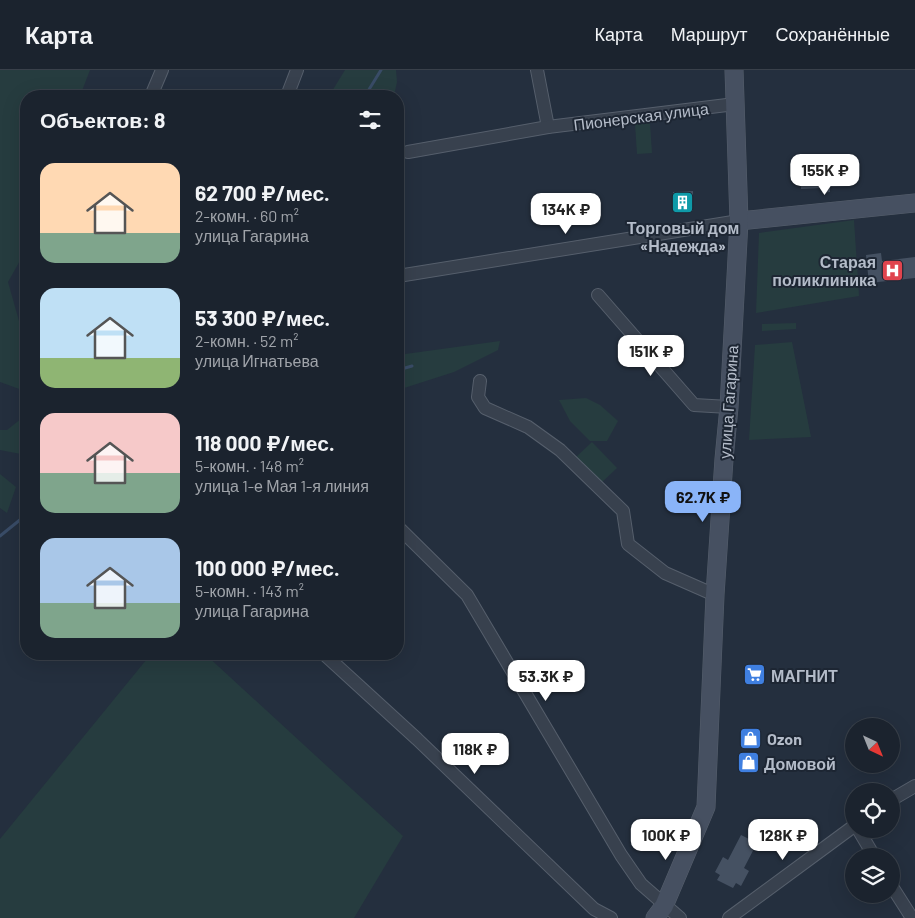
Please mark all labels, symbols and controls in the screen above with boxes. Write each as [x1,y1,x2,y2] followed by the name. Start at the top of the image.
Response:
[25,20,93,49] text: Карта
[595,23,643,45] text: Карта
[671,23,747,45] text: Маршрут
[775,23,890,45] text: Сохранённые
[572,98,710,134] street label: Пионерская улица
[356,106,384,134] icon: filters
[40,107,165,132] text: Объектов: 8
[784,154,866,196] pin: 155K ₽
[801,160,849,179] text: 155K ₽
[195,180,330,205] text: 62 700 ₽/мес.
[80,183,140,243] icon: home
[671,191,695,215] building icon: Торговый дом «Надежда»
[525,192,607,235] pin: 134K ₽
[542,199,590,218] text: 134K ₽
[195,206,299,225] text: 2-комн. · 60 m²
[627,218,739,255] place label: Торговый дом «Надежда»
[195,226,309,245] text: улица Гагарина
[772,252,876,289] place label: Старая поликлиника
[880,258,904,282] hospital icon: Старая поликлиника
[195,305,330,330] text: 53 300 ₽/мес.
[80,308,140,368] icon: home
[195,331,298,350] text: 2-комн. · 52 m²
[610,334,692,377] pin: 151K ₽
[629,341,673,360] text: 151K ₽
[715,344,741,459] street label: улица Гагарина
[195,351,319,370] text: улица Игнатьева
[195,430,335,455] text: 118 000 ₽/мес.
[80,433,140,493] icon: home
[195,456,304,475] text: 5-комн. · 148 m²
[195,476,369,495] text: улица 1-е Мая 1-я линия
[657,480,749,523] pin: 62.7K ₽
[676,487,730,506] text: 62.7K ₽
[195,555,340,580] text: 100 000 ₽/мес.
[80,558,140,618] icon: home
[195,581,304,600] text: 5-комн. · 143 m²
[195,601,309,620] text: улица Гагарина
[500,660,592,702] pin: 53.3K ₽
[743,663,767,687] supermarket icon: МАГНИТ
[519,666,573,685] text: 53.3K ₽
[771,666,838,685] place label: МАГНИТ
[845,718,900,772] north arrow
[845,718,900,903] map controls
[739,726,763,750] shop icon: Ozon
[767,729,802,748] place label: Ozon
[434,732,516,775] pin: 118K ₽
[453,739,497,758] text: 118K ₽
[736,751,760,775] shop icon: Домовой
[764,754,836,773] place label: Домовой
[845,783,900,838] button: locate
[625,818,707,861] pin: 100K ₽
[742,818,824,861] pin: 128K ₽
[642,825,690,844] text: 100K ₽
[759,825,807,844] text: 128K ₽
[845,848,900,903] button: layers

